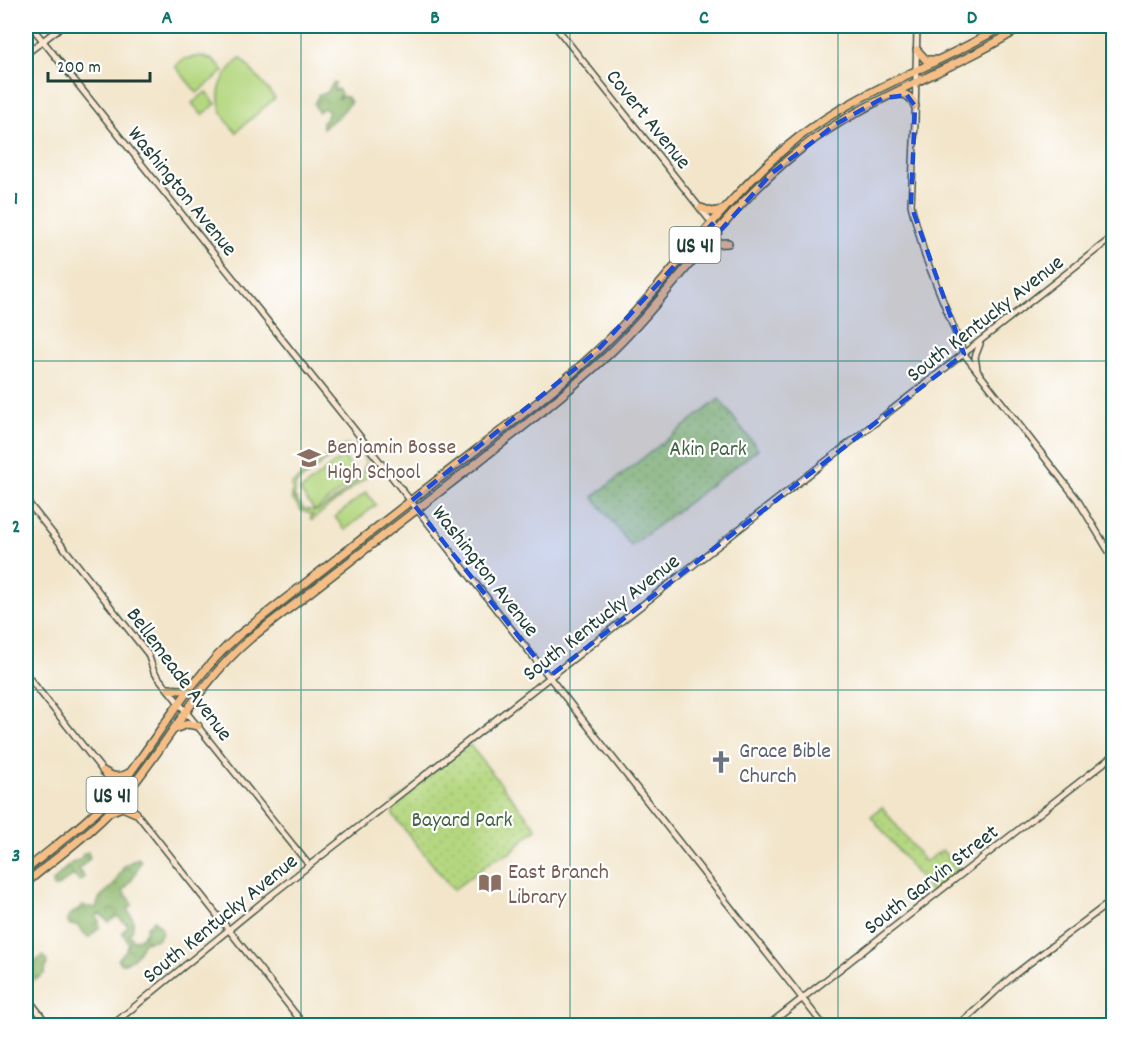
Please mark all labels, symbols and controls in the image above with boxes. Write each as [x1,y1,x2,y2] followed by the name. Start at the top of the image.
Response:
[162,5,173,33] text: A
[430,5,440,33] text: B
[699,5,709,33] text: C
[967,5,978,33] text: D
[48,45,150,83] scale bar
[57,56,101,81] text: 200 m
[597,63,697,177] street label: Covert Avenue
[119,121,243,264] street label: Washington Avenue
[14,186,18,214] text: 1
[670,227,720,263] road number: US 41
[901,248,1071,391] street label: South Kentucky Avenue
[327,433,456,489] place label: Benjamin Bosse High School
[669,435,747,466] park label: Akin Park
[296,445,322,471] school or university icon: Benjamin Bosse High School
[423,500,546,645] street label: Washington Avenue
[12,514,20,542] text: 2
[517,547,687,690] street label: South Kentucky Avenue
[117,602,239,749] street label: Bellemeade Avenue
[739,737,831,793] place label: Grace Bible Church
[708,749,734,775] church icon: Grace Bible Church
[86,777,138,813] road number: US 41
[412,806,512,837] park label: Bayard Park
[858,818,1006,943] street label: South Garvin Street
[12,843,20,871] text: 3
[137,847,305,992] street label: South Kentucky Avenue
[508,858,609,914] place label: East Branch Library
[477,870,503,896] library icon: East Branch Library

